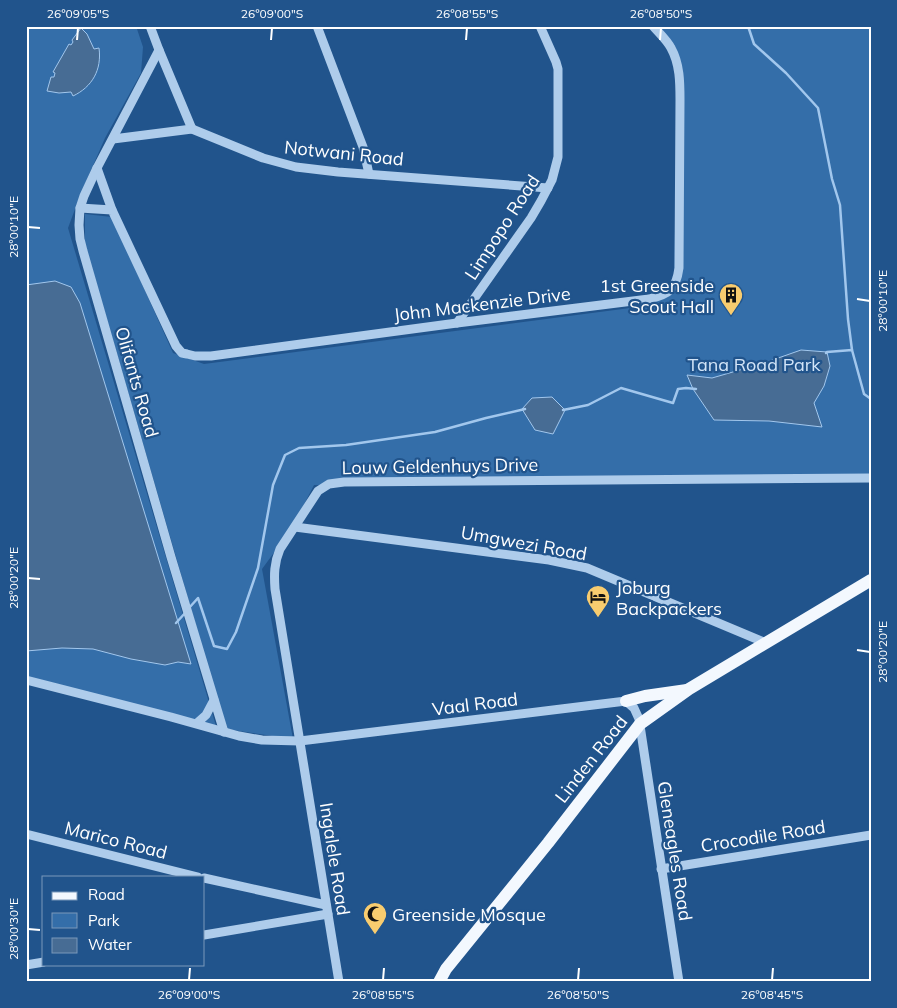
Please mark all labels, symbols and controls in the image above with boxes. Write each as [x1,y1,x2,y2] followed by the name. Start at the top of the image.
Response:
[47,6,109,21] text: 26°09'05"S
[241,6,303,21] text: 26°09'00"S
[436,6,498,21] text: 26°08'55"S
[630,6,692,21] text: 26°08'50"S
[283,135,405,171] street label: Notwani Road
[459,170,545,284] street label: Limpopo Road
[6,196,21,258] text: 28°00'10"E
[875,270,890,332] text: 28°00'10"E
[600,274,714,318] place label: 1st Greenside Scout Hall
[392,282,572,326] street label: John Mackenzie Drive
[718,282,744,316] building icon: 1st Greenside Scout Hall
[110,324,164,440] street label: Olifants Road
[687,353,821,376] park label: Tana Road Park
[342,453,538,479] street label: Louw Geldenhuys Drive
[459,521,589,565] street label: Umgwezi Road
[6,547,21,609] text: 28°00'20"E
[616,576,722,620] place label: Joburg Backpackers
[585,584,611,618] hotel icon: Joburg Backpackers
[875,621,890,683] text: 28°00'20"E
[431,687,519,721] street label: Vaal Road
[550,711,632,807] street label: Linden Road
[653,780,697,922] street label: Gleneagles Road
[315,801,355,917] street label: Ingalele Road
[699,815,827,857] street label: Crocodile Road
[62,816,170,864] street label: Marico Road
[42,876,205,966] legend
[88,885,125,904] text: Road
[6,898,21,960] text: 28°00'30"E
[362,901,388,935] mosque icon: Greenside Mosque
[392,903,546,926] place label: Greenside Mosque
[88,911,120,930] text: Park
[88,935,132,954] text: Water
[158,987,220,1002] text: 26°09'00"S
[352,987,414,1002] text: 26°08'55"S
[547,987,609,1002] text: 26°08'50"S
[741,987,803,1002] text: 26°08'45"S

